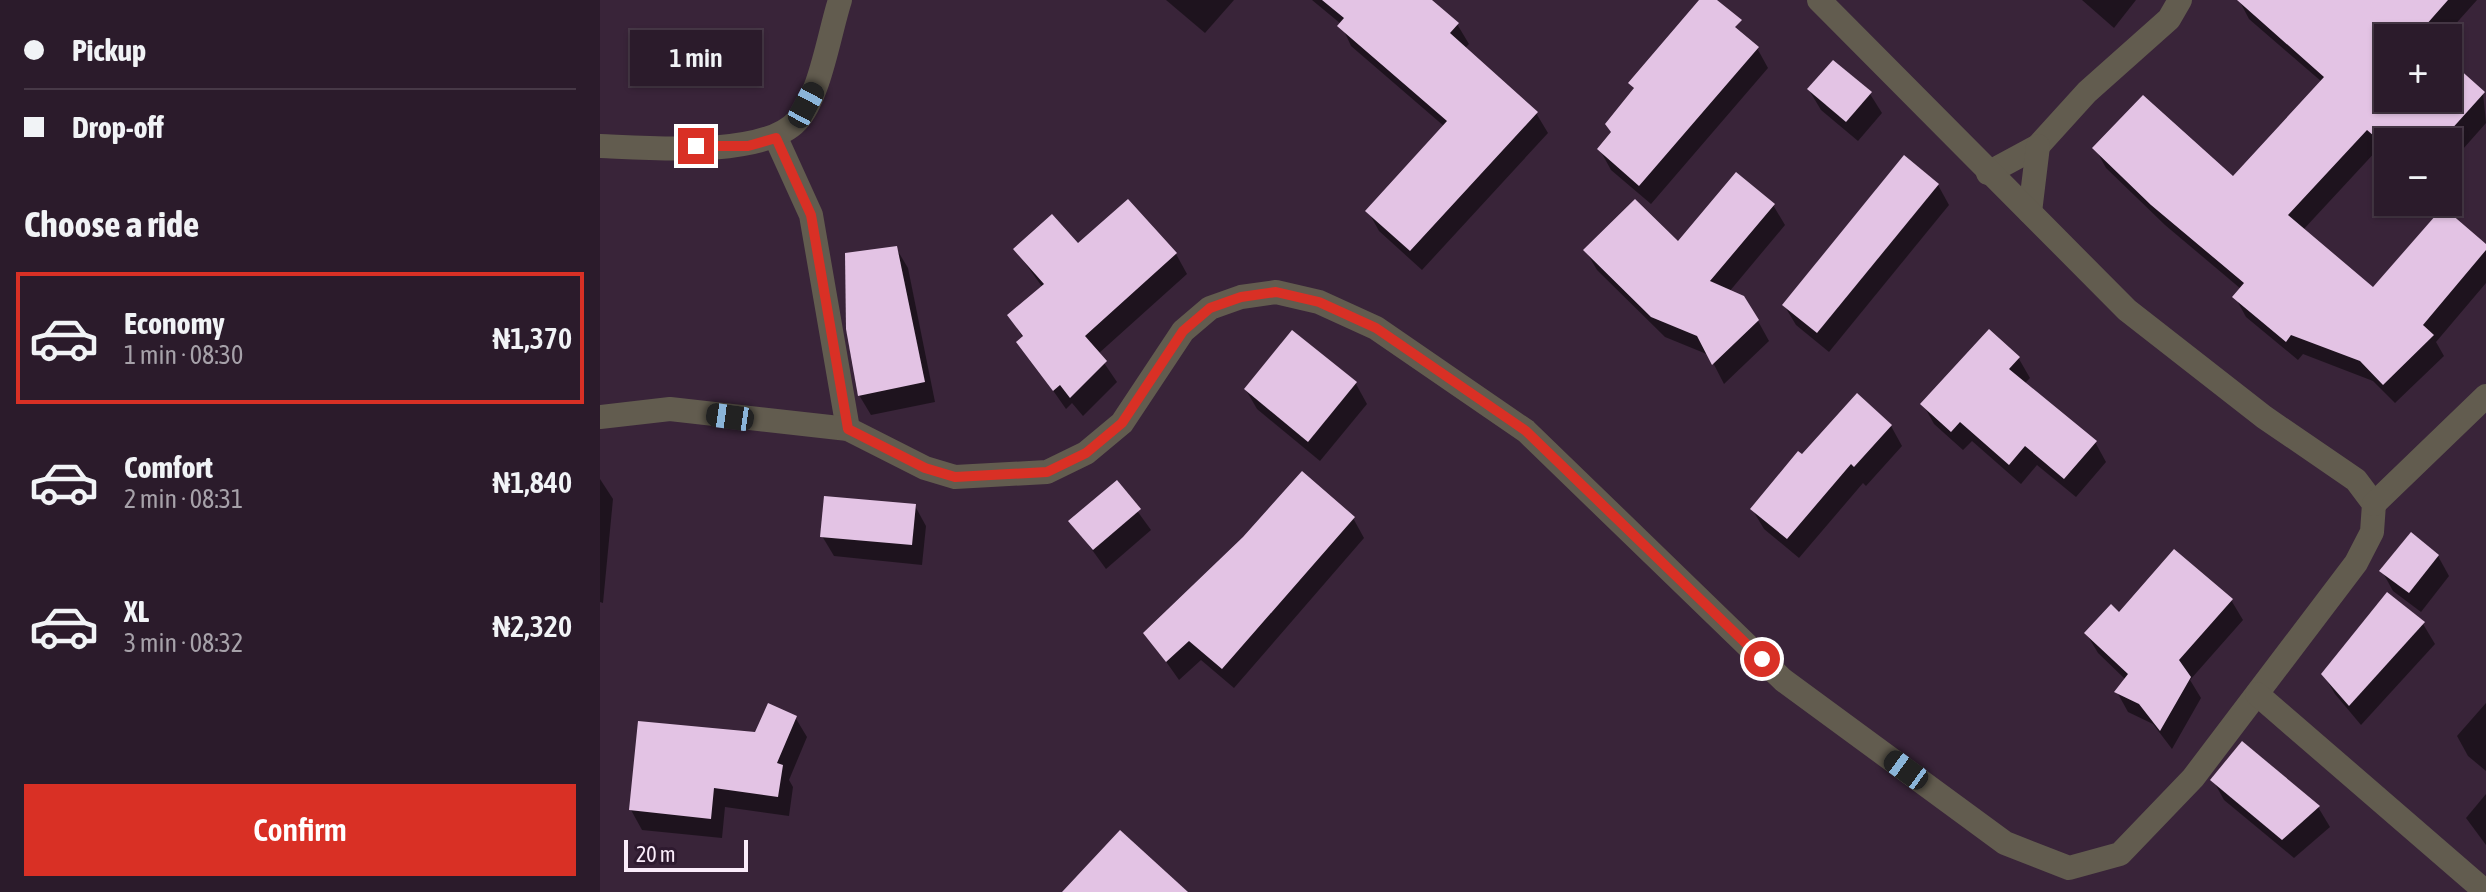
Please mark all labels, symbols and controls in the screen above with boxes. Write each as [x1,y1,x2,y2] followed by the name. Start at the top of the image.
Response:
[2374,24,2462,216] map controls
[2374,24,2462,112] button: +
[630,30,762,86] callout: 1 min
[72,33,146,67] text: Pickup
[669,43,723,73] text: 1 min
[784,78,828,132] car
[72,110,164,144] text: Drop-off
[678,128,714,164] route end
[2374,128,2462,216] button: −
[24,203,199,245] text: Choose a ride
[28,302,100,374] icon: car
[124,306,225,340] text: Economy
[493,321,572,355] text: ₦1,370
[124,340,243,370] text: 1 min · 08:30
[705,402,755,432] car
[28,446,100,518] icon: car
[124,450,213,484] text: Comfort
[493,465,572,499] text: ₦1,840
[124,484,243,514] text: 2 min · 08:31
[28,590,100,662] icon: car
[124,594,149,628] text: XL
[493,609,572,643] text: ₦2,320
[124,628,243,658] text: 3 min · 08:32
[1744,641,1780,677] route start
[1880,746,1932,794] car
[24,784,576,876] button: Confirm
[624,836,748,872] scale bar
[636,841,676,867] text: 20 m

